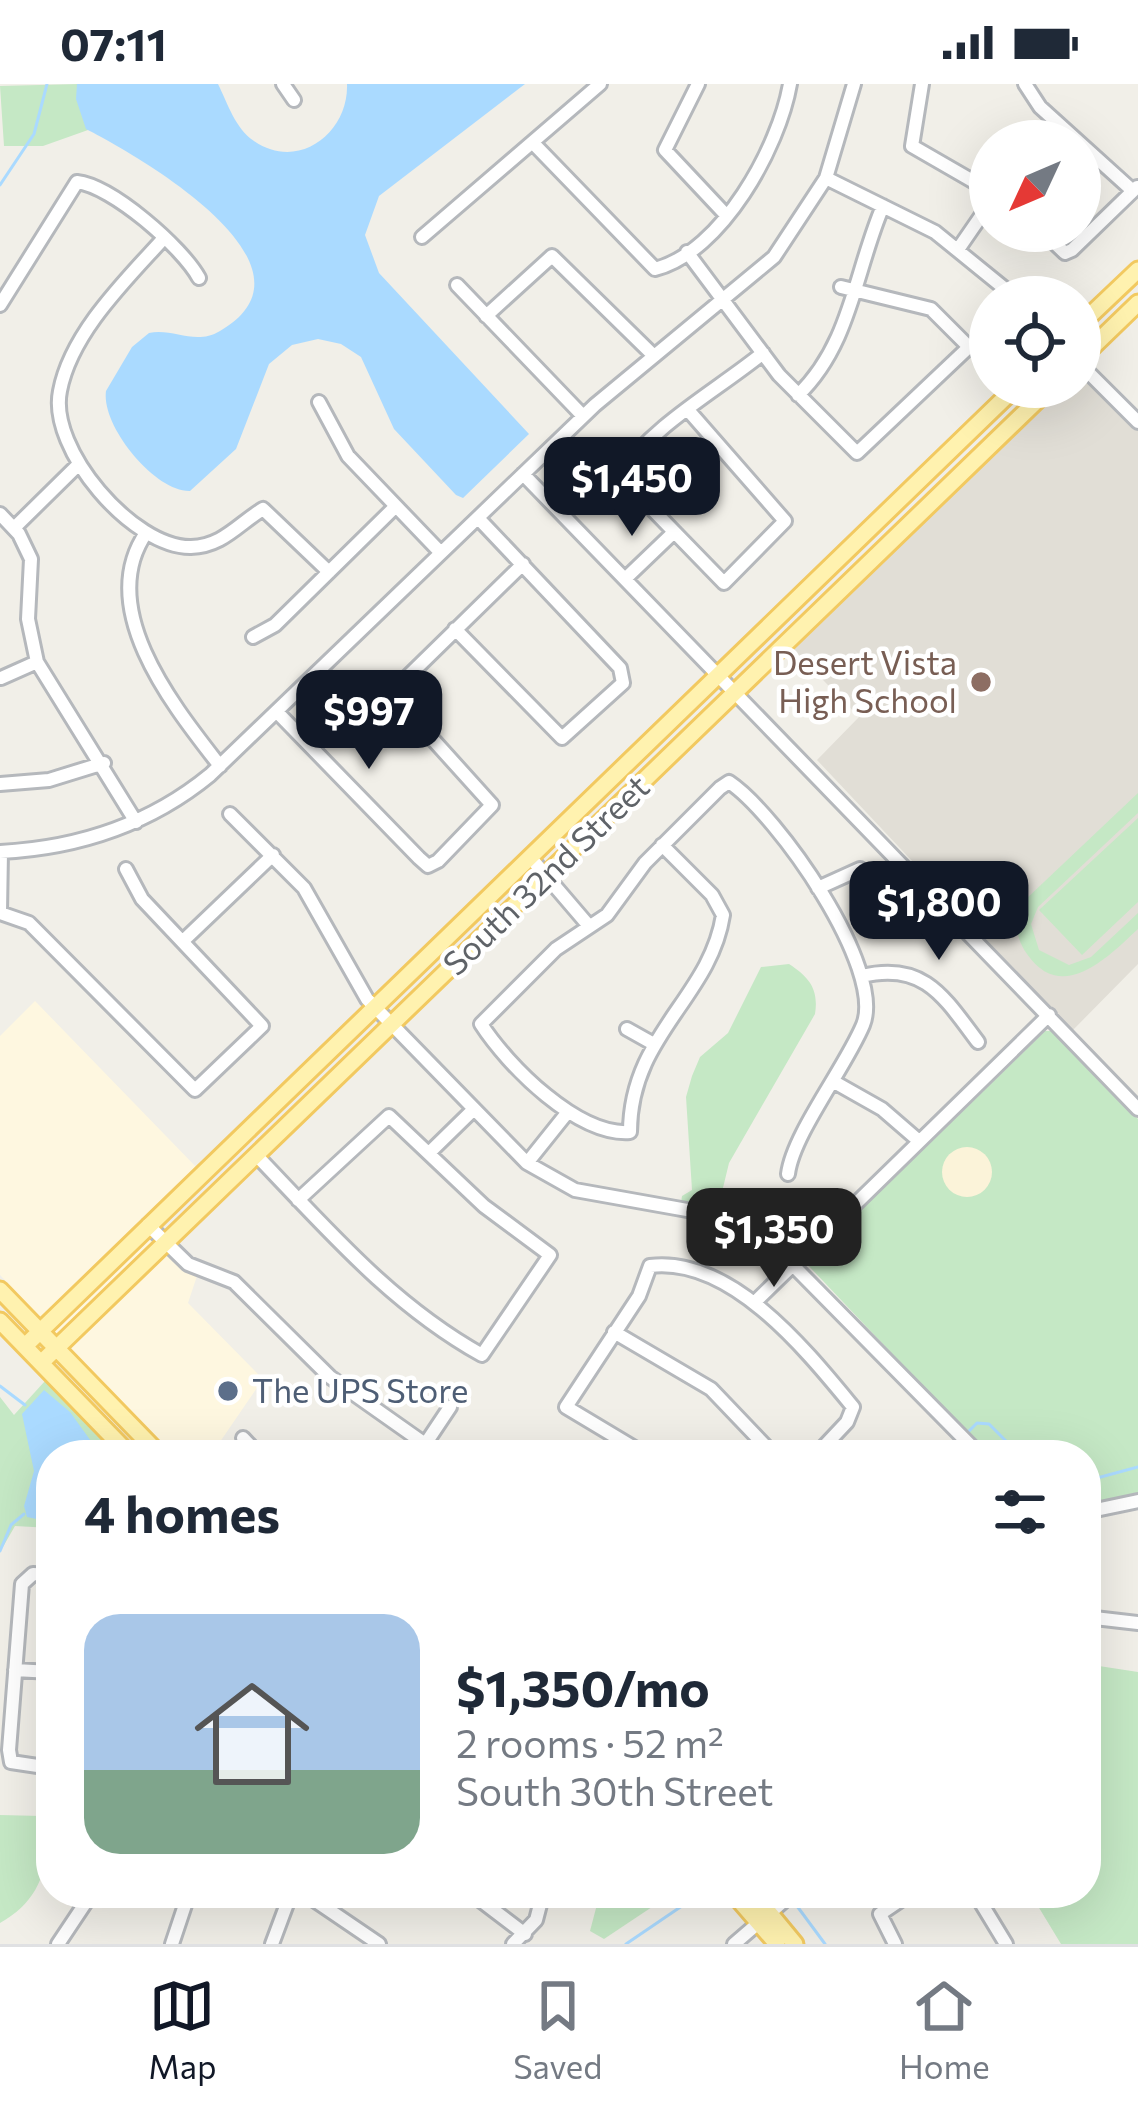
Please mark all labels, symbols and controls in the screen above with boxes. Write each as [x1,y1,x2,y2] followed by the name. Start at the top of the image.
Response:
[60,15,167,70] text: 07:11
[969,120,1101,252] north arrow
[969,120,1101,408] map controls
[969,276,1101,408] button: locate
[534,437,730,539] pin: $1,450
[571,452,693,500] text: $1,450
[773,641,957,720] place label: Desert Vista High School
[968,669,994,695] marker: Desert Vista High School
[298,670,440,772] pin: $997
[323,685,415,733] text: $997
[433,765,657,983] street label: South 32nd Street
[841,861,1037,963] pin: $1,800
[876,876,1002,924] text: $1,800
[676,1188,872,1290] pin: $1,350
[713,1203,835,1251] text: $1,350
[252,1369,468,1410] place label: The UPS Store
[215,1378,241,1404] marker: The UPS Store
[987,1479,1053,1545] icon: filters
[84,1481,280,1544] text: 4 homes
[456,1655,710,1718] text: $1,350/mo
[180,1662,324,1806] icon: home
[456,1718,724,1766] text: 2 rooms · 52 m²
[456,1766,774,1814] text: South 30th Street
[148,1973,216,2086] tab: Map
[513,1973,602,2086] tab: Saved
[899,1973,990,2086] tab: Home

